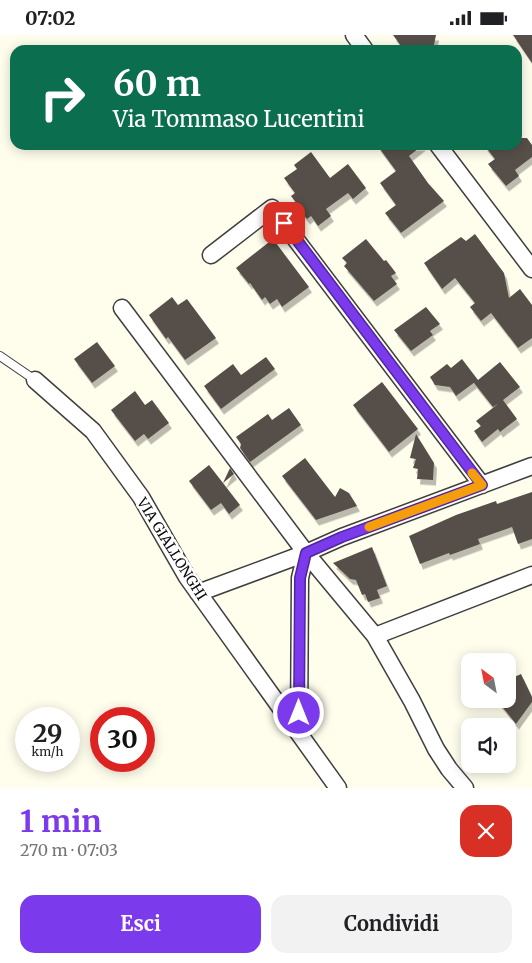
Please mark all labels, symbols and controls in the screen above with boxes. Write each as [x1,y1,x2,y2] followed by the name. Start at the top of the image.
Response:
[25,6,75,30] text: 07:02
[113,62,201,106] text: 60 m
[30,65,95,130] icon: right
[113,105,365,133] text: Via Tommaso Lucentini
[263,202,305,244] pin
[270,209,298,237] icon: arrive
[133,494,211,604] street label: VIA GIALLONGHI
[461,653,516,707] north arrow
[461,653,516,773] map controls
[272,686,324,738] position arrow
[90,707,155,772] speed limit sign: 30
[33,717,62,749] text: 29
[461,718,516,773] button: sound
[32,744,63,759] text: km/h
[20,802,102,840] text: 1 min
[460,805,512,857] button: close
[20,840,118,860] text: 270 m · 07:03
[20,895,261,953] button: Esci
[271,895,512,953] button: Condividi

